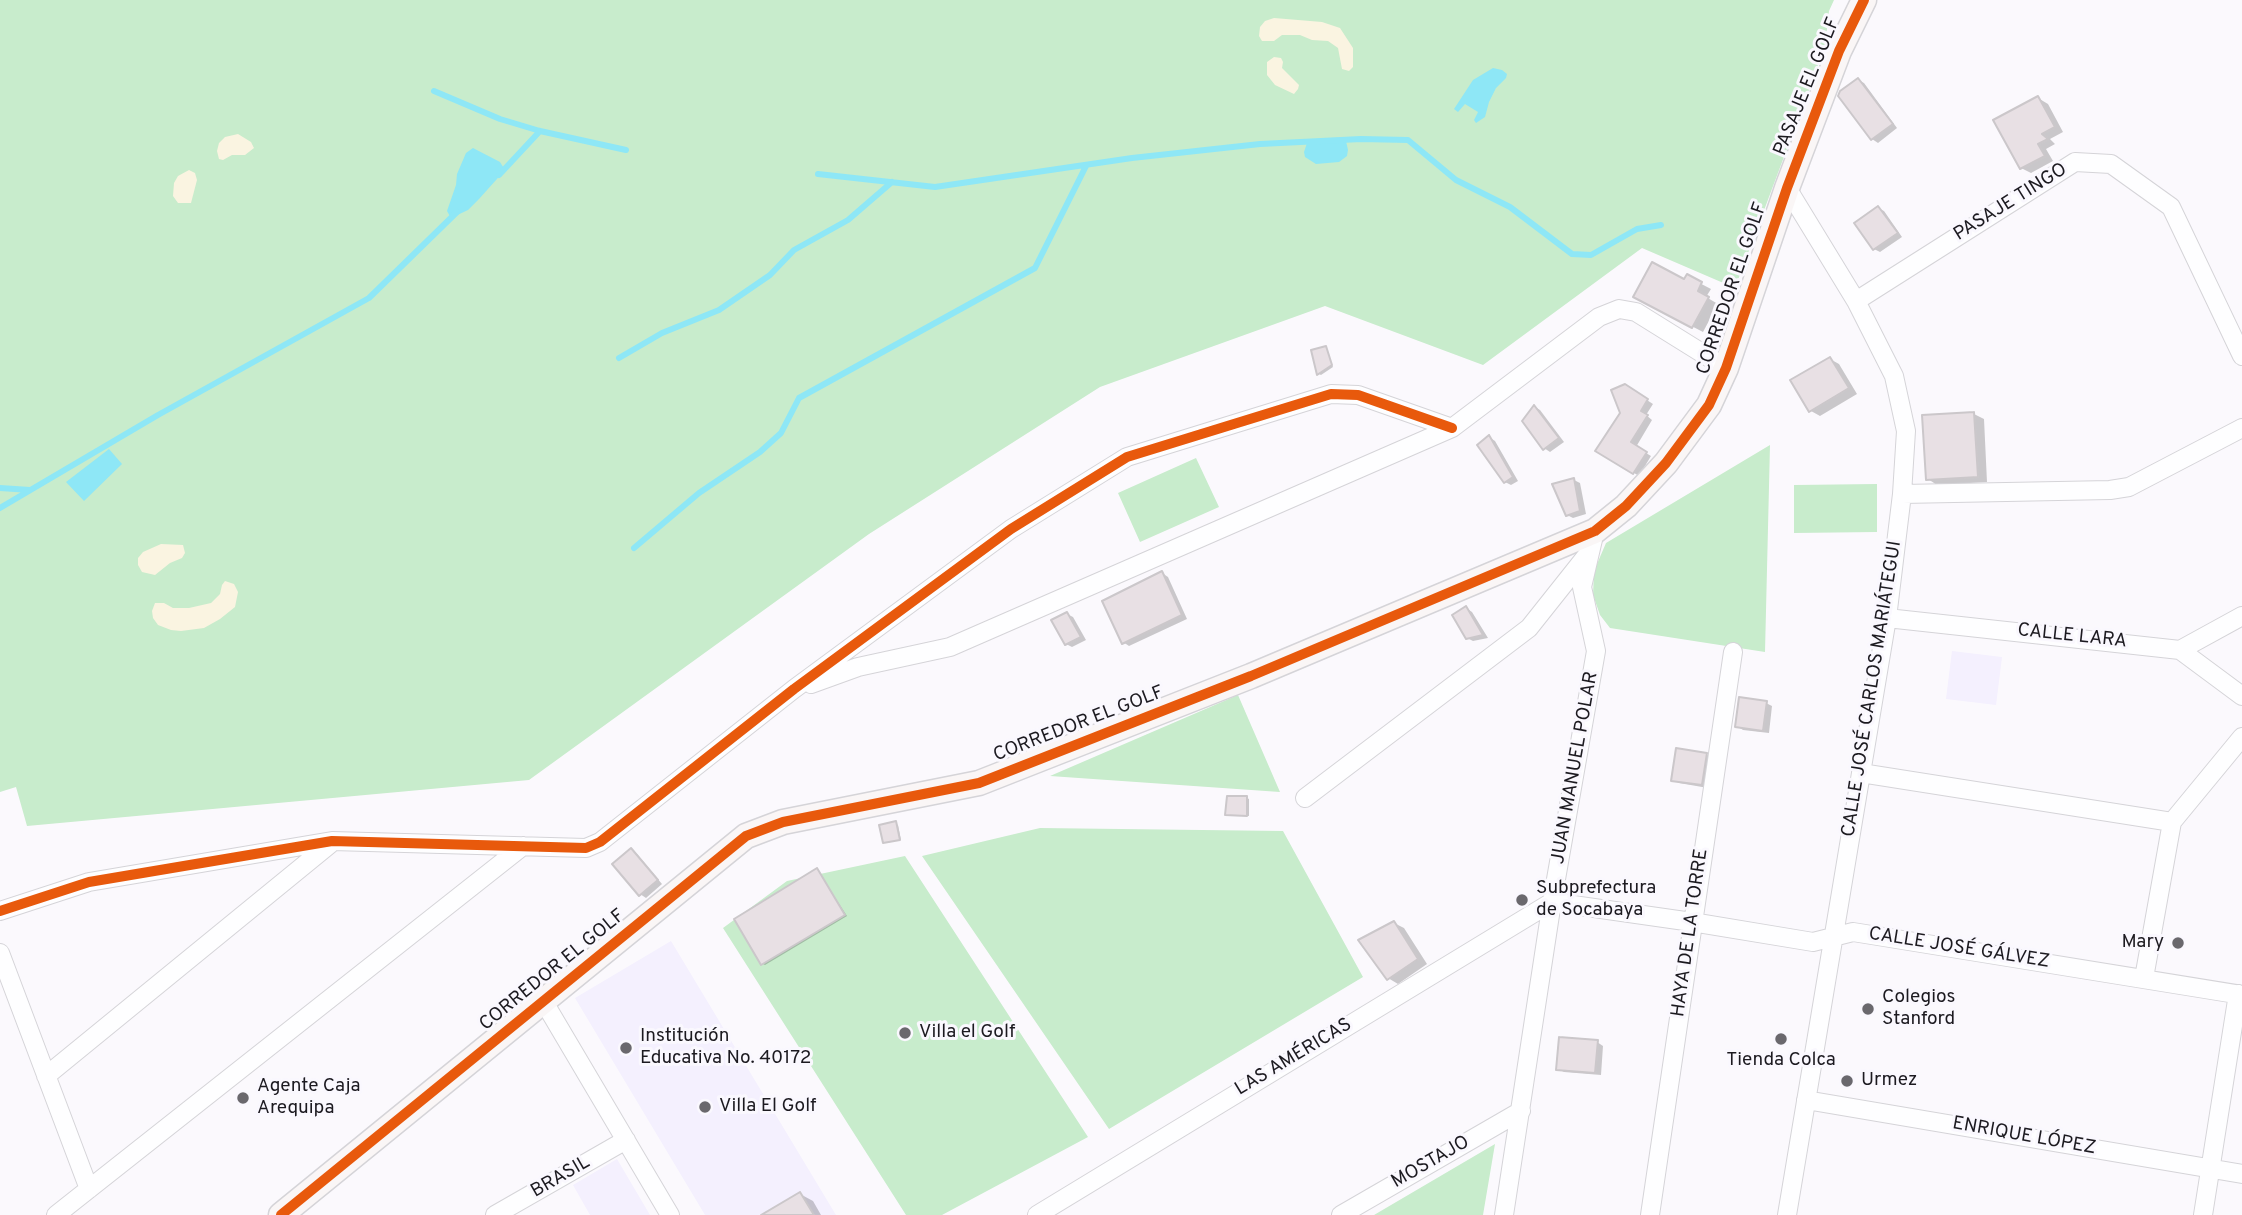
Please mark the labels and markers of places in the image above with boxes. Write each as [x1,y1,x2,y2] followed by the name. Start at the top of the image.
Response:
[1536,878,1656,922] place label: Subprefectura de Socabaya
[1514,892,1530,908] marker: Subprefectura de Socabaya
[2121,932,2164,954] place label: Mary
[2170,935,2186,951] marker: Mary
[1882,987,1955,1031] place label: Colegios Stanford
[1860,1001,1876,1017] marker: Colegios Stanford
[919,1022,1015,1044] place label: Villa el Golf
[897,1025,913,1041] marker: Villa el Golf
[640,1026,811,1070] place label: Institución Educativa No. 40172
[1773,1031,1789,1047] marker: Tienda Colca
[618,1040,634,1056] marker: Institución Educativa No. 40172
[1726,1050,1836,1072] place label: Tienda Colca
[1861,1070,1917,1092] place label: Urmez
[1839,1073,1855,1089] marker: Urmez
[257,1076,360,1120] place label: Agente Caja Arequipa
[235,1090,251,1106] marker: Agente Caja Arequipa
[719,1096,816,1118] place label: Villa El Golf
[697,1099,713,1115] marker: Villa El Golf

